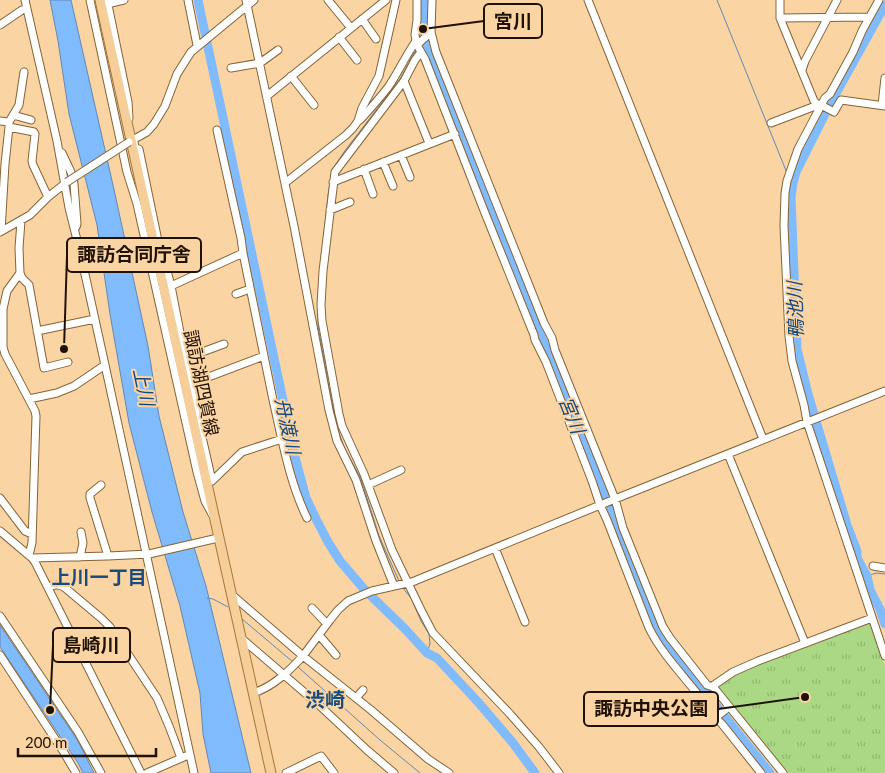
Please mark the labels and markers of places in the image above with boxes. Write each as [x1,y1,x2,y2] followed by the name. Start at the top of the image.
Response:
[484,4,542,38] callout: 宮川
[67,238,201,272] callout: 諏訪合同庁舎
[53,628,130,662] callout: 島崎川
[584,692,718,726] callout: 諏訪中央公園

